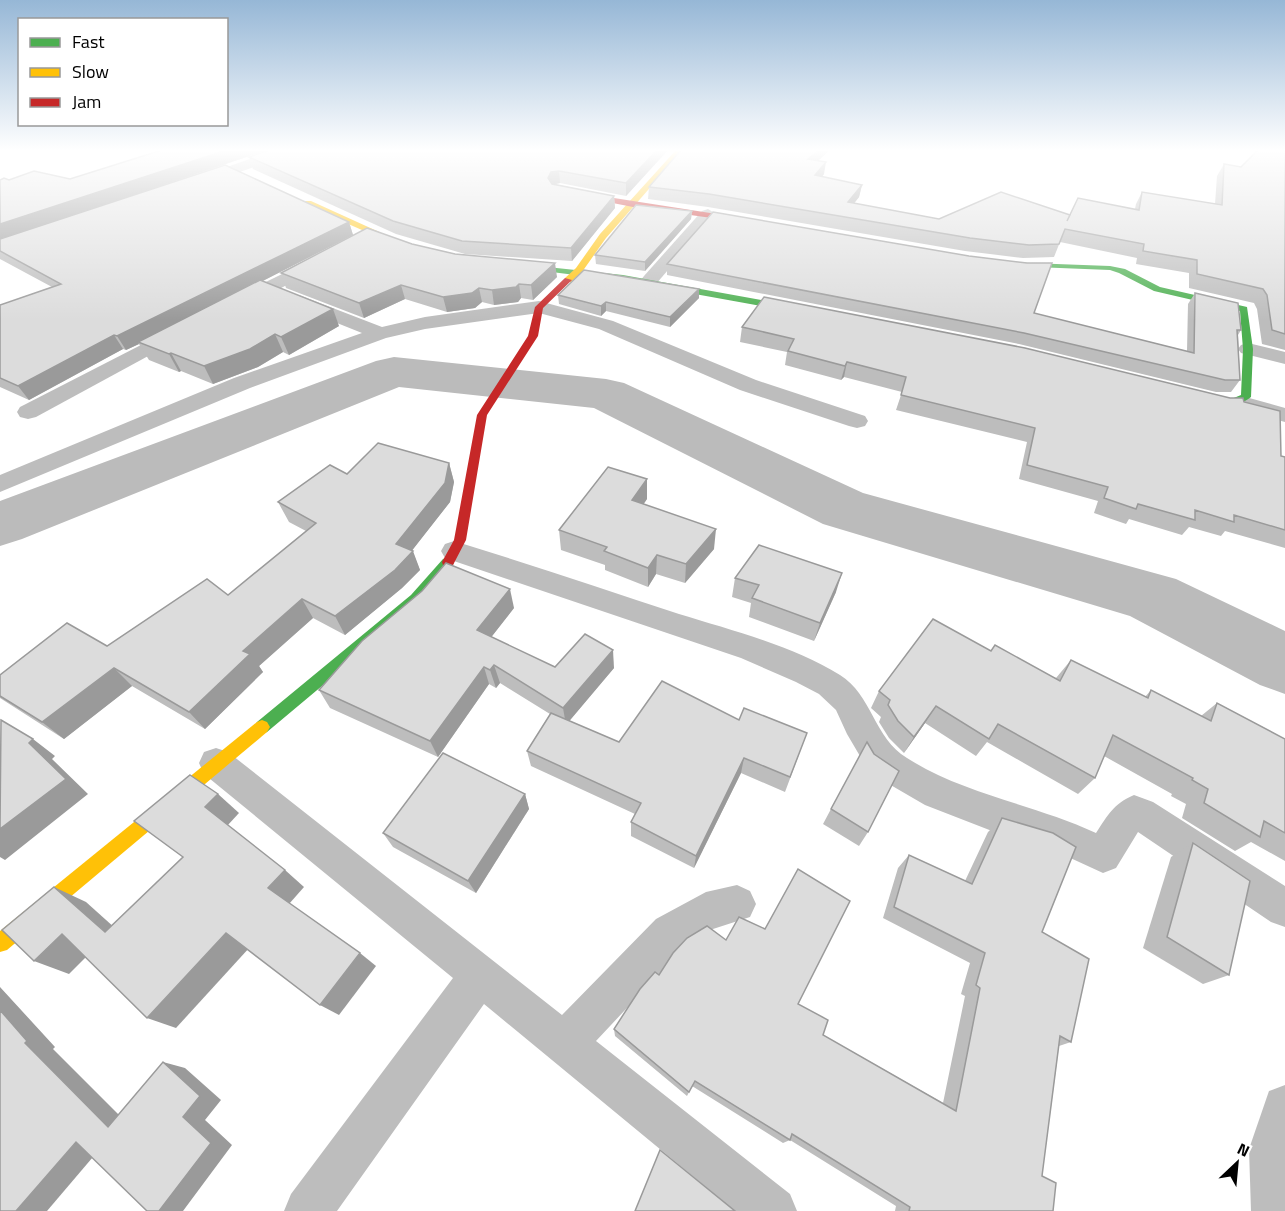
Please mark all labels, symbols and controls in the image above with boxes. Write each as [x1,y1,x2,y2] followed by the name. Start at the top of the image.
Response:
[18,18,228,126] legend
[72,28,105,55] text: Fast
[72,58,109,85] text: Slow
[72,88,101,115] text: Jam
[1207,1133,1267,1193] north arrow
[1233,1136,1254,1163] text: N

